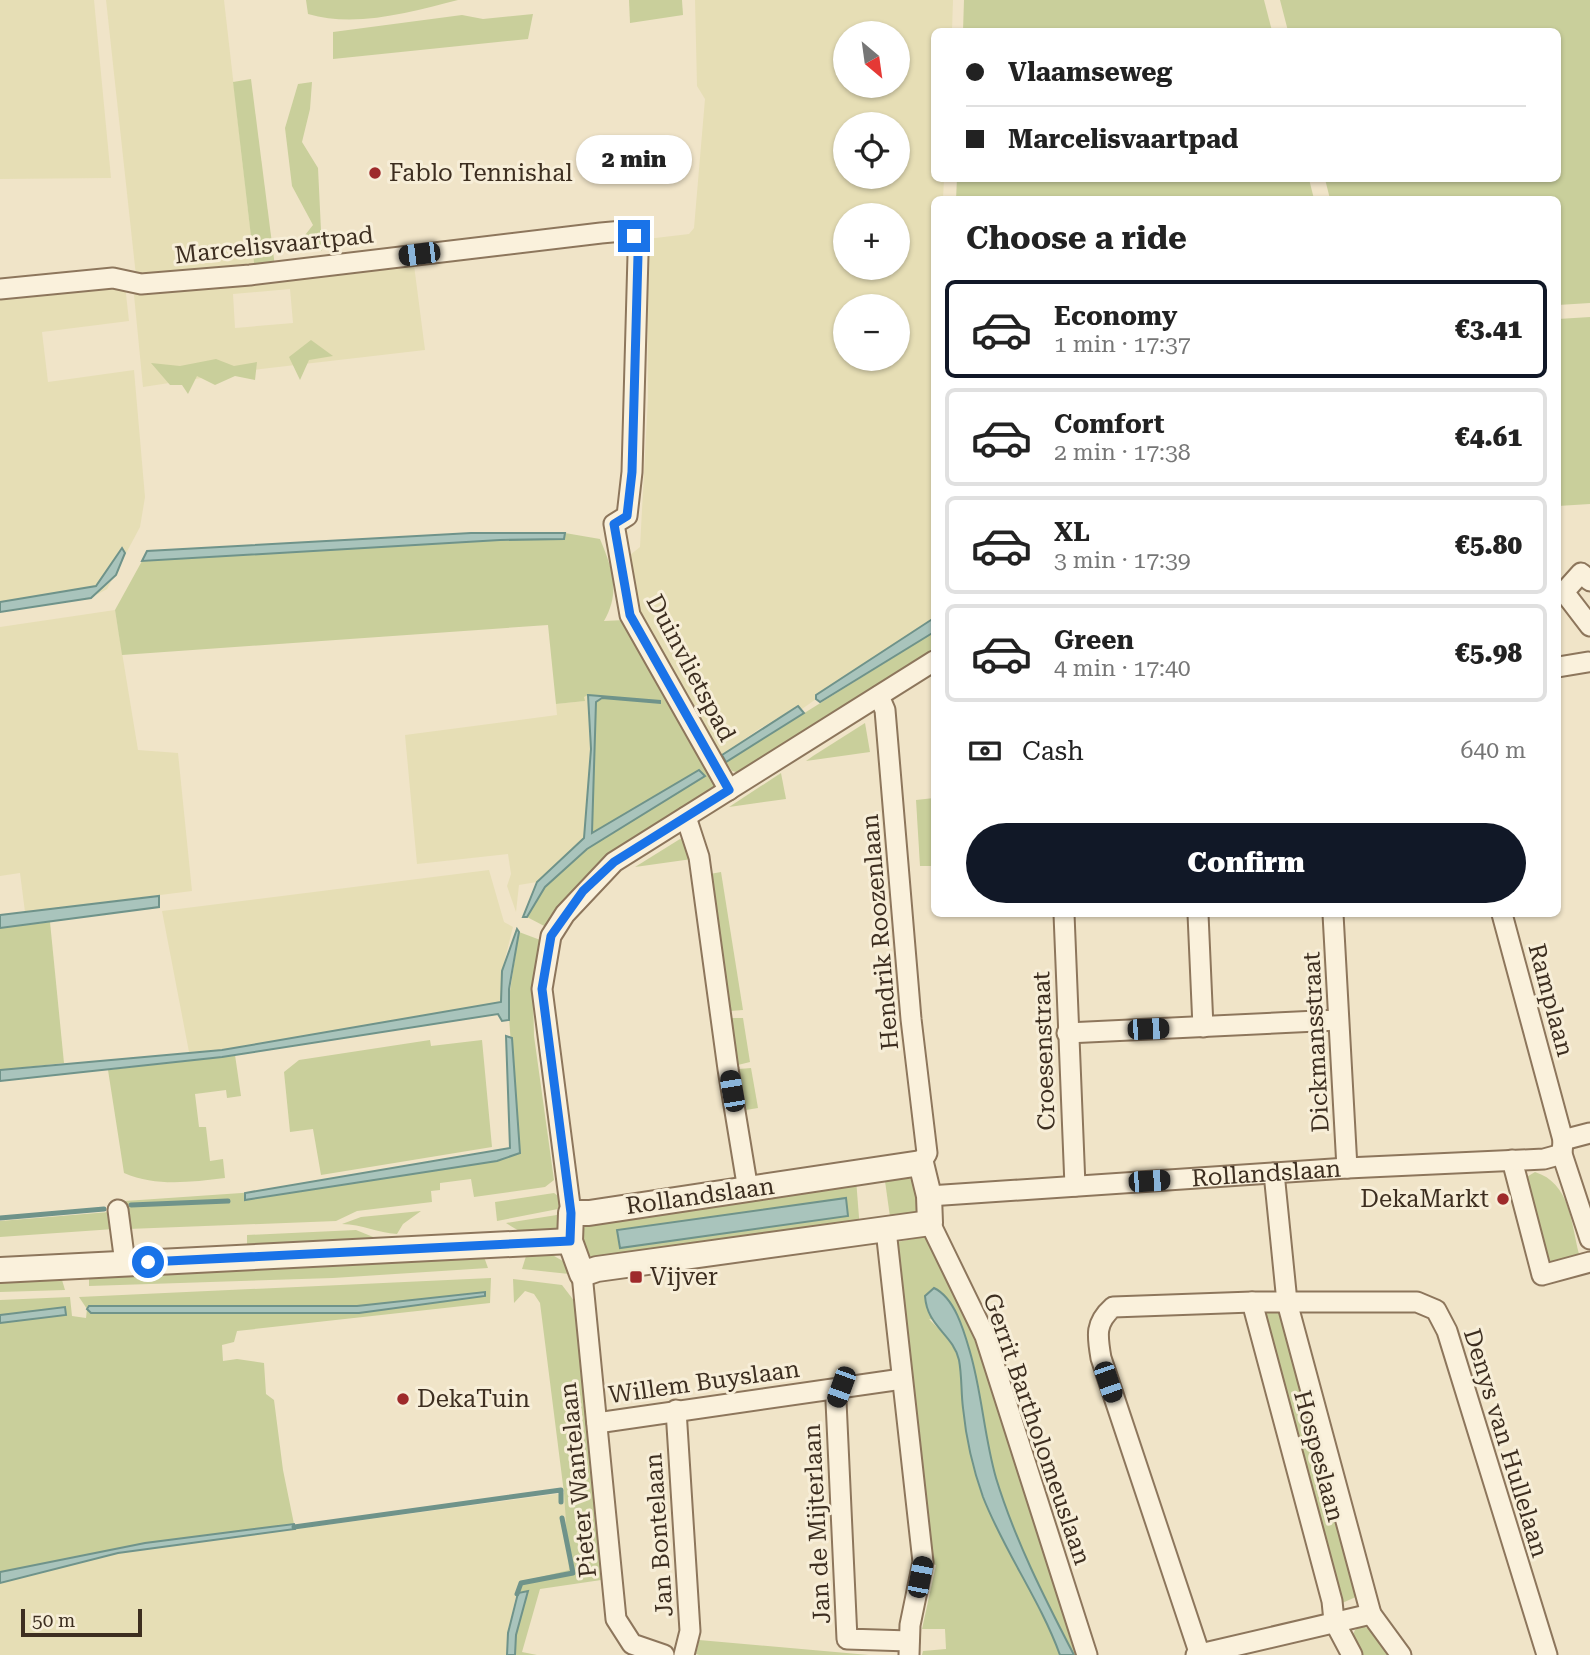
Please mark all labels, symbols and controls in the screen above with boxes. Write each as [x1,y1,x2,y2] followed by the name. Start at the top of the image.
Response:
[833,21,910,98] north arrow
[833,21,910,371] map controls
[1008,57,1172,87] text: Vlaamseweg
[833,112,910,189] button: locate
[1008,124,1238,154] text: Marcelisvaartpad
[576,134,692,184] callout: 2 min
[602,146,666,173] text: 2 min
[389,159,573,187] place label: Fablo Tennishal
[367,165,383,181] marker: Fablo Tennishal
[833,203,910,280] button: +
[966,219,1187,257] text: Choose a ride
[618,220,650,252] route end
[173,221,375,269] street label: Marcelisvaartpad
[397,241,442,267] car
[833,294,910,371] button: −
[970,298,1033,361] icon: car
[1054,301,1177,331] text: Economy
[1455,314,1522,344] text: €3.41
[1054,331,1191,358] text: 1 min · 17:37
[970,406,1033,469] icon: car
[1054,409,1164,439] text: Comfort
[1455,422,1522,452] text: €4.61
[1054,439,1191,466] text: 2 min · 17:38
[970,514,1033,577] icon: car
[1054,517,1090,547] text: XL
[1455,530,1522,560] text: €5.80
[1054,547,1191,574] text: 3 min · 17:39
[641,590,741,746] street label: Duinvlietspad
[970,622,1033,685] icon: car
[1054,625,1134,655] text: Green
[1455,638,1522,668] text: €5.98
[1054,655,1191,682] text: 4 min · 17:40
[966,732,1004,770] icon: cash
[1022,736,1084,766] text: Cash
[1461,737,1526,764] text: 640 m
[856,813,904,1051] street label: Hendrik Roozenlaan
[966,823,1526,903] button: Confirm
[1523,940,1579,1060] street label: Ramplaan
[1297,951,1335,1133] street label: Dickmansstraat
[1027,971,1061,1131] street label: Croesenstraat
[1127,1018,1170,1040] car
[719,1068,746,1114] car
[1191,1154,1342,1192] street label: Rollandslaan
[1128,1169,1171,1193] car
[624,1172,776,1220] street label: Rollandslaan
[1360,1185,1489,1213] place label: DekaMarkt
[1495,1191,1511,1207] marker: DekaMarkt
[132,1246,164,1278] route start
[650,1263,718,1291] place label: Vijver
[628,1269,644,1285] marker: Vijver
[977,1290,1097,1568] street label: Gerrit Bartholomeuslaan
[1458,1325,1554,1561] street label: Denys van Hullelaan
[607,1355,801,1409] street label: Willem Buyslaan
[1092,1359,1125,1405] car
[824,1364,859,1410] car
[554,1381,602,1579] street label: Pieter Wantelaan
[417,1385,530,1413] place label: DekaTuin
[1288,1387,1350,1525] street label: Hospeslaan
[395,1391,411,1407] marker: DekaTuin
[798,1423,836,1625] street label: Jan de Mijterlaan
[639,1452,679,1618] street label: Jan Bontelaan
[906,1554,935,1600] car
[21,1606,142,1638] scale bar
[32,1609,75,1632] text: 50 m

